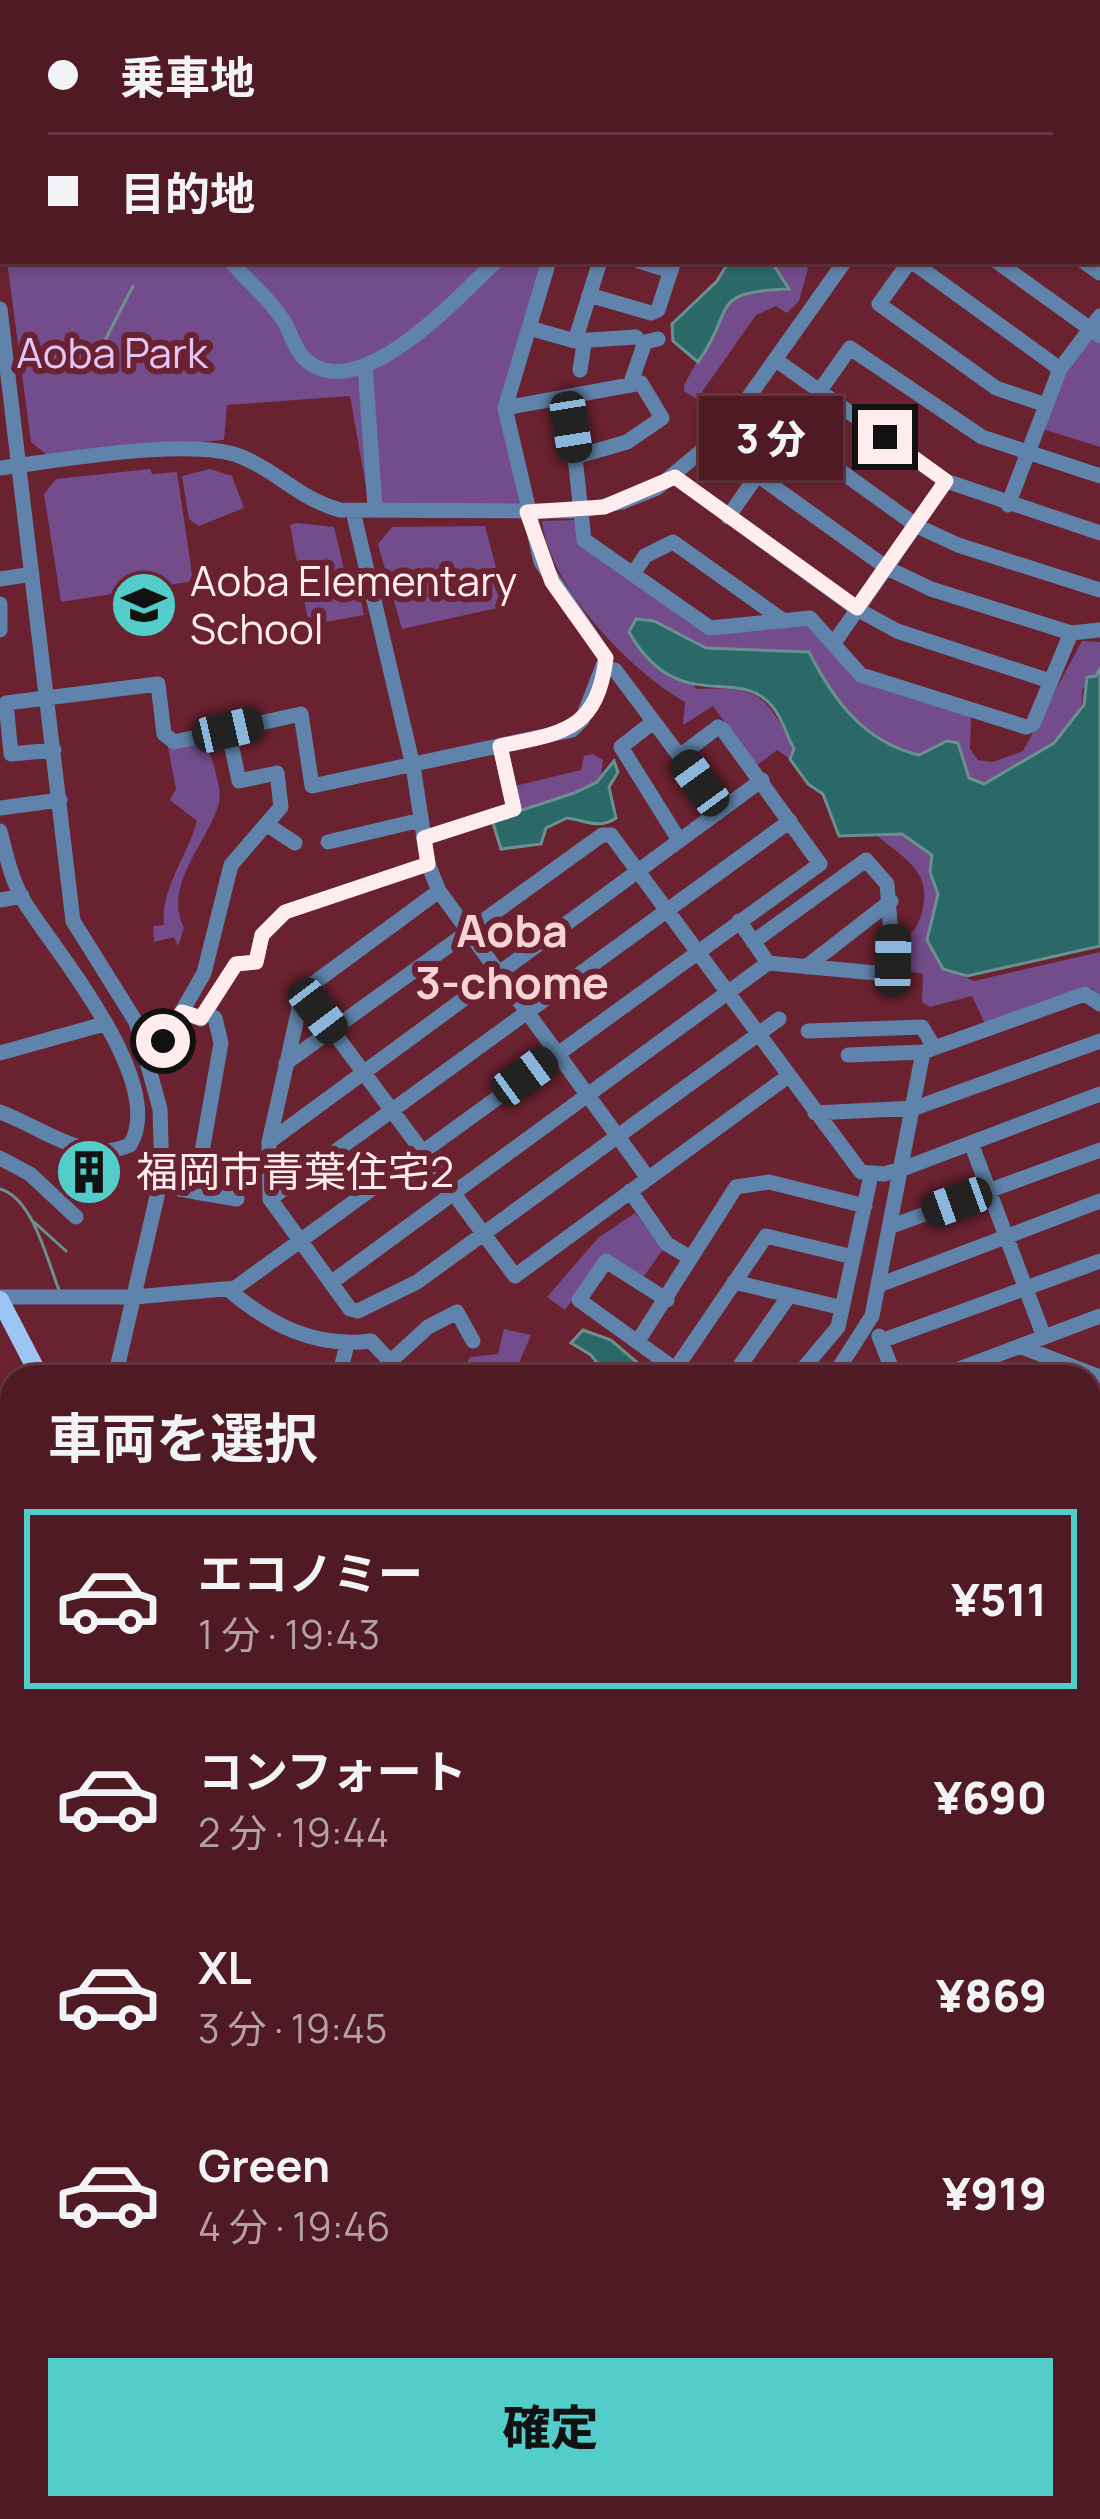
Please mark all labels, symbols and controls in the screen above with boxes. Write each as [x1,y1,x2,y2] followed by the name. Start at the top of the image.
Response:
[120,46,255,108] text: 乗車地
[120,162,255,224] text: 目的地
[16,323,209,381] park label: Aoba Park
[548,389,594,465] car
[699,395,843,479] callout: 3 分
[858,410,912,464] route end
[736,411,806,465] text: 3 分
[190,551,517,657] place label: Aoba Elementary School
[109,570,179,640] school or university icon: Aoba Elementary School
[189,704,267,756] car
[664,743,736,823] car
[415,899,609,1013] district label: Aoba 3-chome
[874,924,912,996] car
[282,971,354,1051] car
[136,1014,190,1068] route start
[485,1040,565,1112] car
[54,1137,124,1207] building icon: 福岡市青葉住宅2
[136,1142,454,1200] place label: 福岡市青葉住宅2
[917,1173,997,1231] car
[48,1400,318,1474] text: 車両を選択
[198,1542,423,1604] text: エコノミー
[54,1545,162,1653] icon: car
[951,1568,1047,1630] text: ¥511
[198,1607,380,1661] text: 1 分 · 19:43
[198,1740,467,1802] text: コンフォート
[54,1743,162,1851] icon: car
[934,1766,1047,1828] text: ¥690
[198,1805,389,1859] text: 2 分 · 19:44
[198,1936,252,1998] text: XL
[54,1941,162,2049] icon: car
[936,1964,1047,2026] text: ¥869
[198,2001,387,2055] text: 3 分 · 19:45
[198,2134,330,2196] text: Green
[54,2139,162,2247] icon: car
[942,2162,1047,2224] text: ¥919
[198,2199,391,2253] text: 4 分 · 19:46
[48,2358,1053,2496] button: 確定

